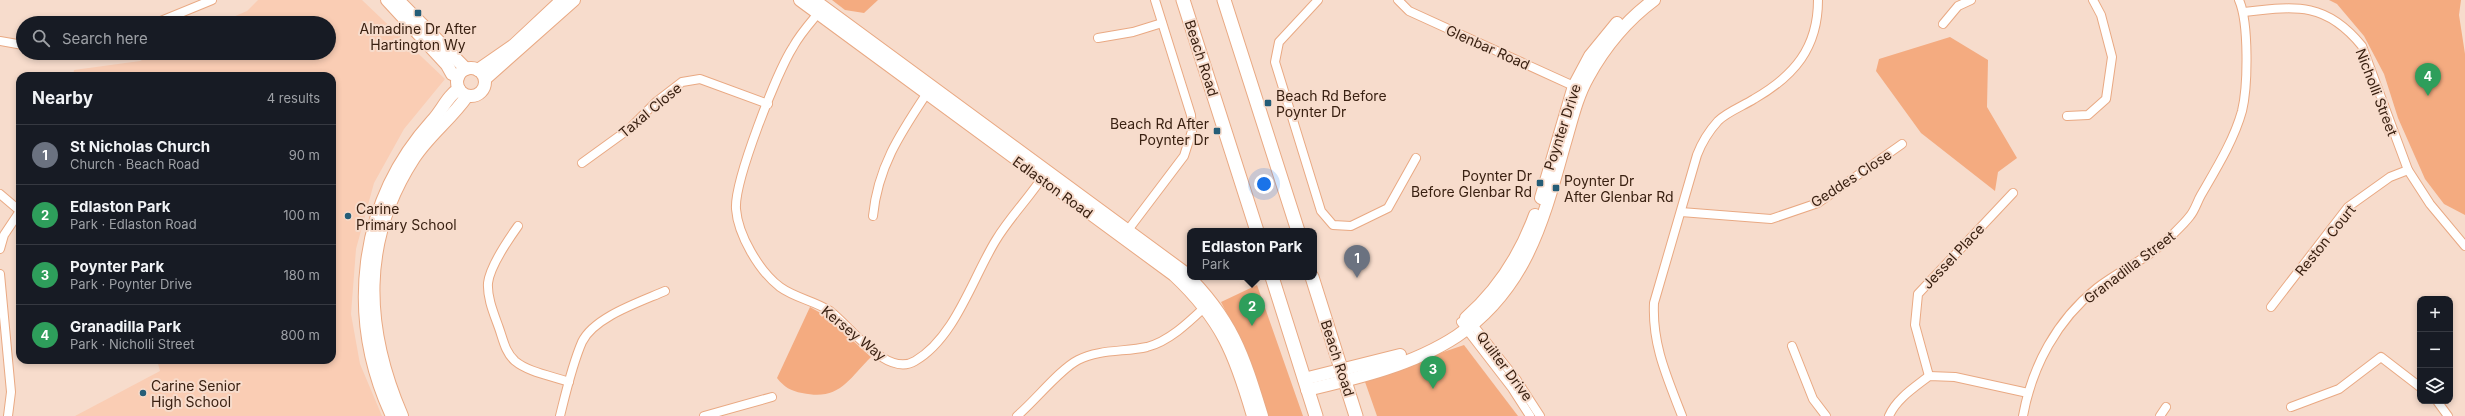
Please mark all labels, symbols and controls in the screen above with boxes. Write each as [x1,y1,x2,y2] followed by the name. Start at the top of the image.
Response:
[413,8,423,18] marker: Almadine Dr After Hartington Wy
[16,16,336,60] search box
[1182,18,1222,98] street label: Beach Road
[359,20,477,53] place label: Almadine Dr After Hartington Wy
[1444,21,1532,73] street label: Glenbar Road
[30,27,52,49] icon: search
[62,29,148,48] text: Search here
[2353,46,2402,138] street label: Nicholli Street
[2415,63,2441,96] pin: 4
[615,79,685,141] street label: Taxal Close
[1540,82,1584,172] street label: Poynter Drive
[1276,87,1387,120] place label: Beach Rd Before Poynter Dr
[32,88,93,108] text: Nearby
[267,90,320,106] text: 4 results
[1263,98,1273,108] marker: Beach Rd Before Poynter Dr
[1110,115,1209,148] place label: Beach Rd After Poynter Dr
[1212,126,1222,136] marker: Beach Rd After Poynter Dr
[70,137,210,156] text: St Nicholas Church
[1807,146,1895,210] street label: Geddes Close
[42,147,48,163] text: 1
[289,147,320,163] text: 90 m
[1010,152,1096,222] street label: Edlaston Road
[70,156,199,172] text: Church · Beach Road
[1411,167,1532,200] place label: Poynter Dr Before Glenbar Rd
[1564,172,1674,205] place label: Poynter Dr After Glenbar Rd
[1254,174,1274,194] your location
[1535,178,1545,188] marker: Poynter Dr Before Glenbar Rd
[1551,183,1561,193] marker: Poynter Dr After Glenbar Rd
[70,197,170,216] text: Edlaston Park
[356,200,457,233] place label: Carine Primary School
[2291,201,2359,279] street label: Reston Court
[41,207,49,223] text: 2
[283,207,320,223] text: 100 m
[343,211,353,221] marker: Carine Primary School
[70,216,197,232] text: Park · Edlaston Road
[1919,220,1987,292] street label: Jessel Place
[2080,227,2178,307] street label: Granadilla Street
[1187,228,1317,280] popup
[1202,237,1302,256] text: Edlaston Park
[1344,245,1370,278] pin: 1
[1202,256,1230,272] text: Park
[70,257,164,276] text: Poynter Park
[41,267,49,283] text: 3
[283,267,320,283] text: 180 m
[70,276,192,292] text: Park · Poynter Drive
[1239,293,1265,326] pin: 2
[2417,296,2453,404] map controls
[2417,296,2453,332] button: +
[818,302,890,364] street label: Kersey Way
[70,317,181,336] text: Granadilla Park
[1318,318,1358,398] street label: Beach Road
[41,327,49,343] text: 4
[281,327,320,343] text: 800 m
[1473,328,1537,404] street label: Quilter Drive
[2417,332,2453,368] button: −
[70,336,195,352] text: Park · Nicholli Street
[1420,356,1446,389] pin: 3
[2417,368,2453,404] button: layers
[151,377,241,410] place label: Carine Senior High School
[138,388,148,398] marker: Carine Senior High School

